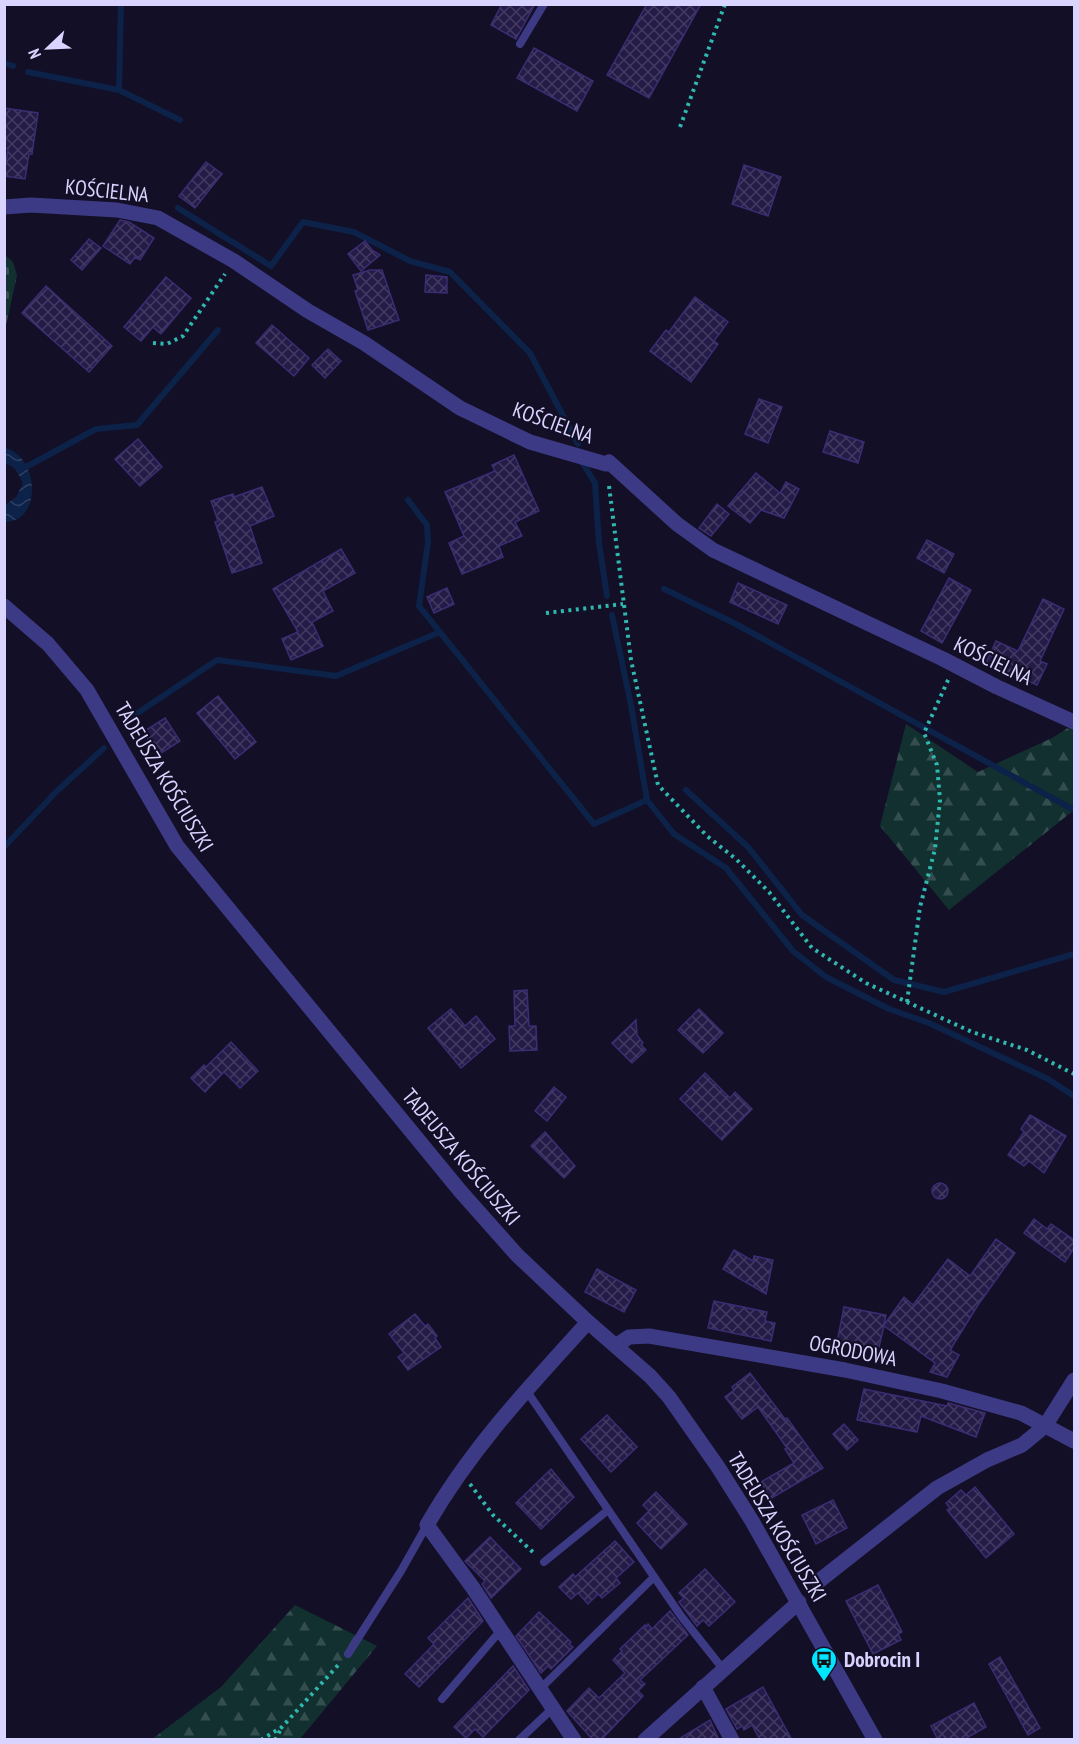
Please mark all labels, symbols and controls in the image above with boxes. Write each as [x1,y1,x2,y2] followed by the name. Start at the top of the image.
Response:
[18,18,78,78] north arrow
[23,46,45,62] text: N
[64,173,150,208] street label: KOŚCIELNA
[509,395,597,450] street label: KOŚCIELNA
[950,630,1037,691] street label: KOŚCIELNA
[109,697,220,857] street label: TADEUSZA KOŚCIUSZKI
[396,1083,526,1230] street label: TADEUSZA KOŚCIUSZKI
[807,1329,899,1372] street label: OGRODOWA
[722,1447,833,1607] street label: TADEUSZA KOŚCIUSZKI
[809,1645,839,1683] bus stop icon: Dobrocin I
[844,1646,920,1673] place label: Dobrocin I

